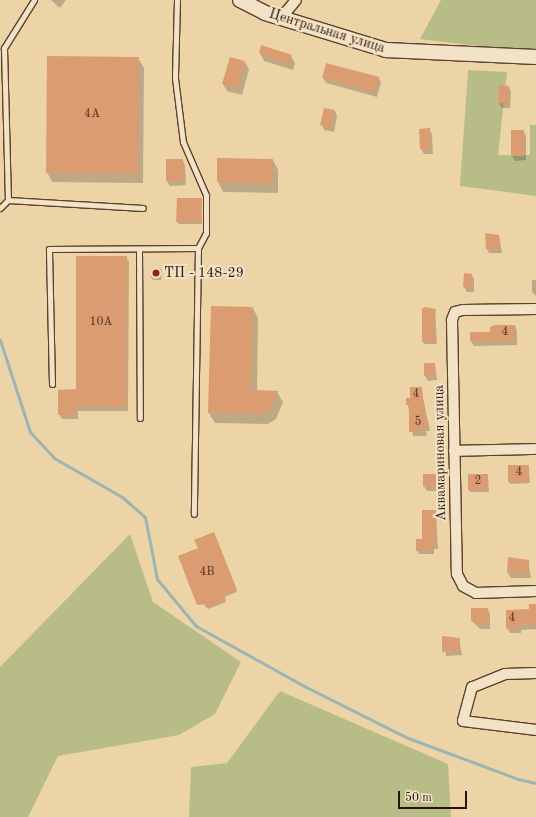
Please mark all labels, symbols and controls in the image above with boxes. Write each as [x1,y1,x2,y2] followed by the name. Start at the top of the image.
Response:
[267,5,387,57] street label: Центральная улица
[84,108,100,122] house number: 4А
[164,265,244,281] place label: ТП - 148-29
[151,268,161,278] marker: ТП - 148-29
[89,316,113,330] house number: 10А
[502,326,508,340] house number: 4
[430,385,450,521] street label: Аквамариновая улица
[413,388,419,402] house number: 4
[415,416,421,430] house number: 5
[516,466,522,480] house number: 4
[475,475,481,489] house number: 2
[199,566,215,580] house number: 4В
[509,612,515,626] house number: 4
[400,783,469,809] scale bar
[405,792,432,804] text: 50 m

